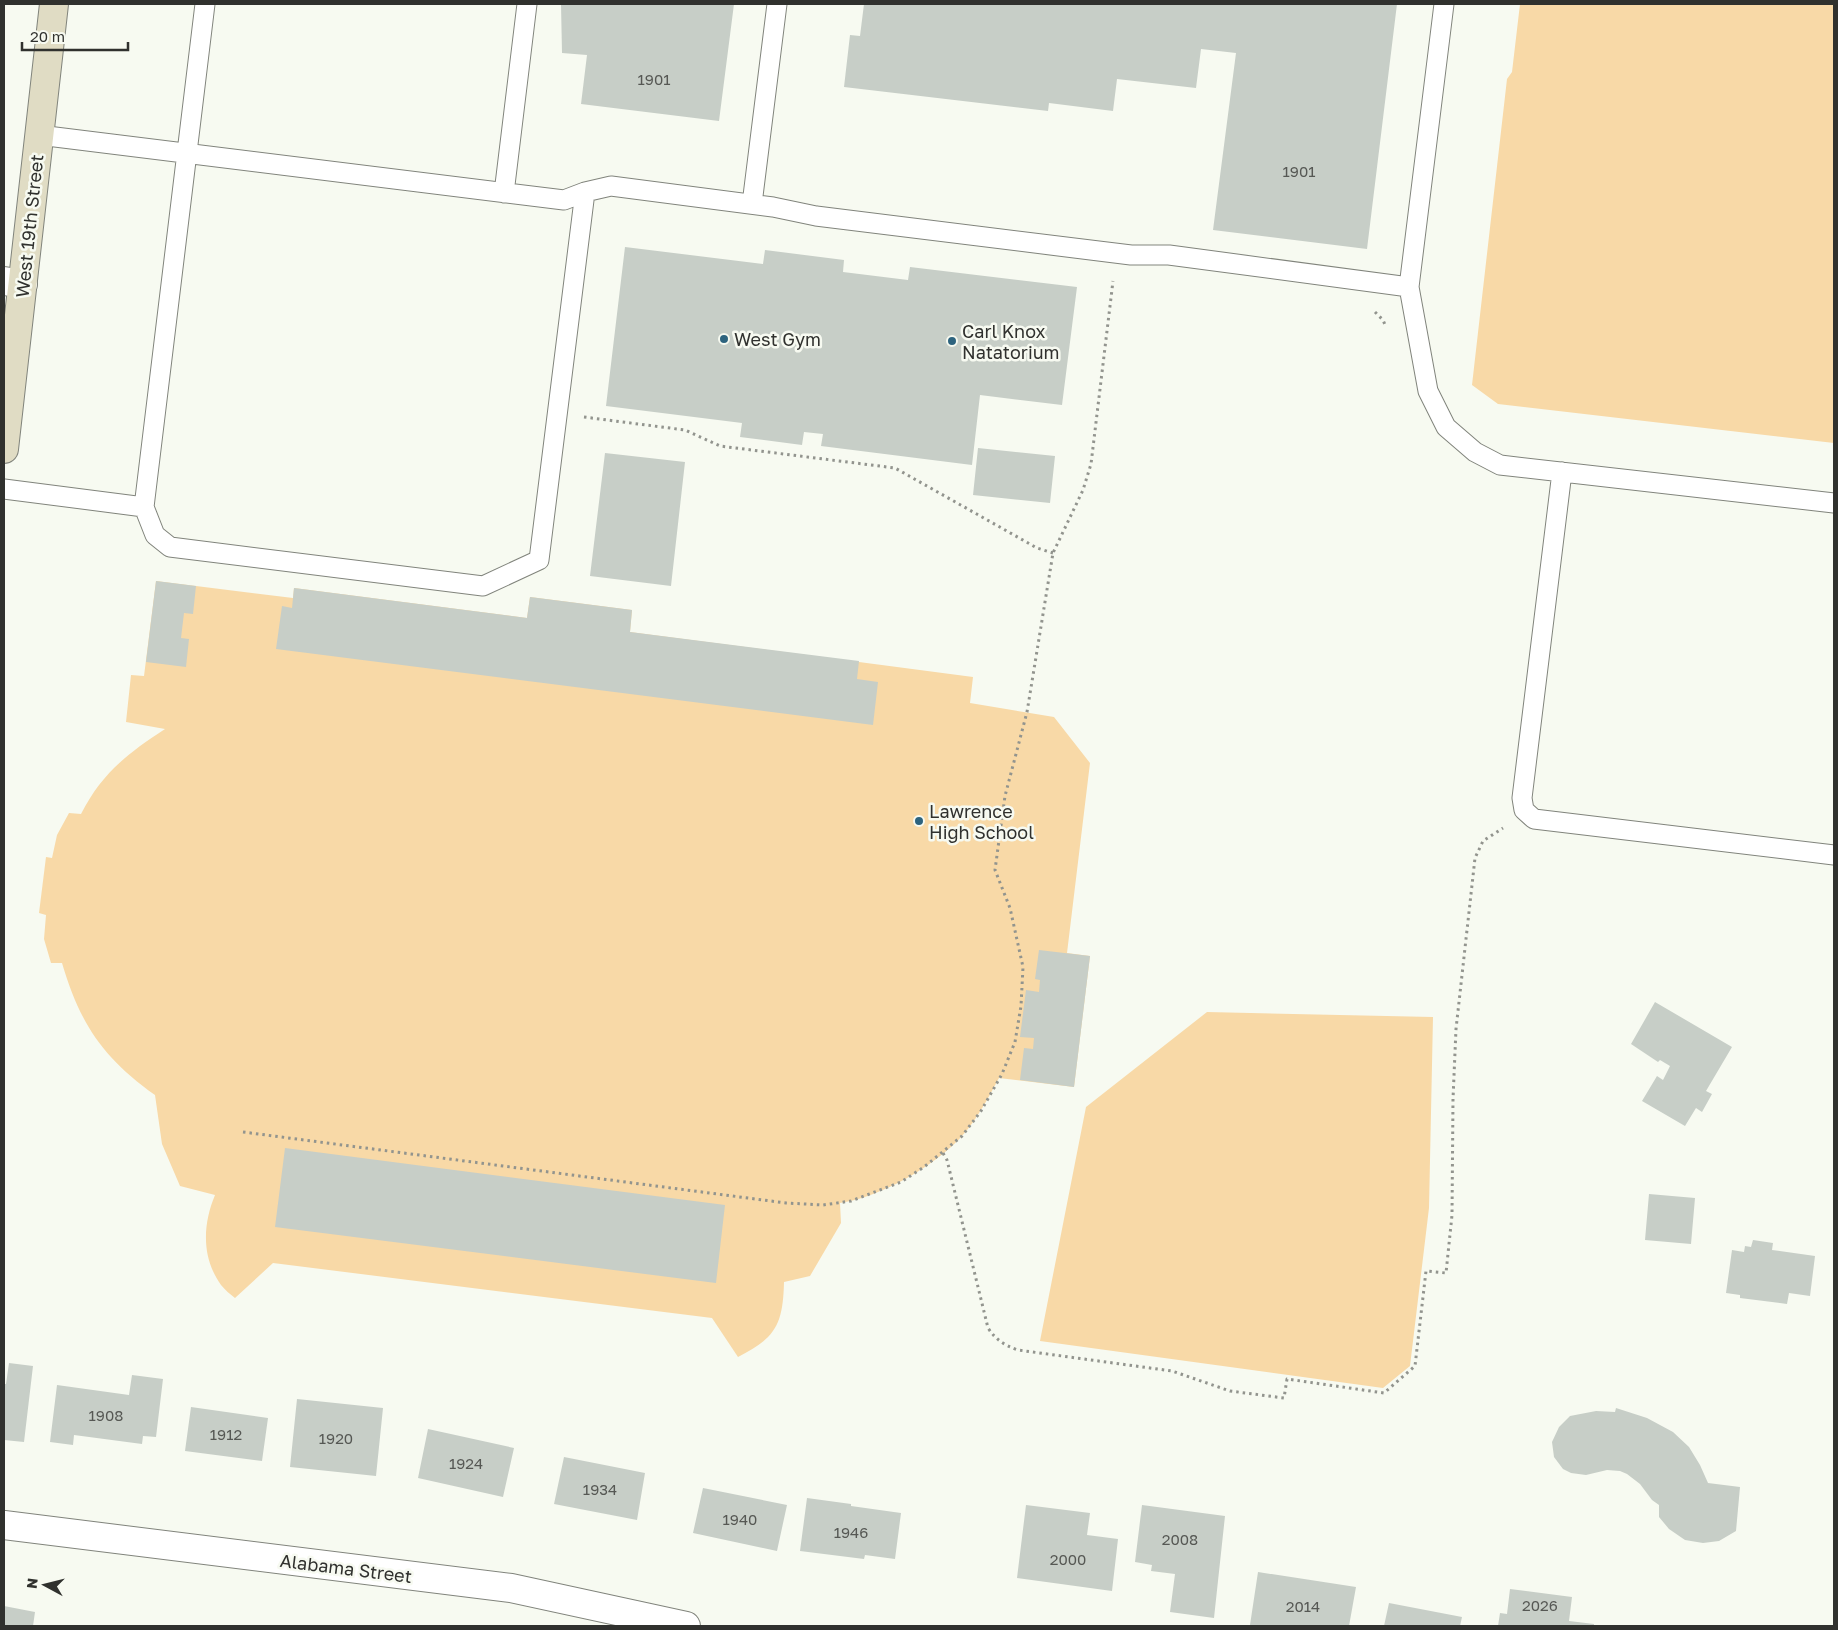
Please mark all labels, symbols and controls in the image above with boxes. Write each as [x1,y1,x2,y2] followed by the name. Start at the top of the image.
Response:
[22,20,129,52] scale bar
[30,27,65,45] text: 20 m
[638,70,670,88] house number: 1901
[11,153,47,299] street label: West 19th Street
[1283,162,1315,180] house number: 1901
[962,320,1060,363] place label: Carl Knox Natatorium
[734,328,821,350] place label: West Gym
[718,333,730,345] marker: West Gym
[946,335,958,347] marker: Carl Knox Natatorium
[929,800,1034,843] place label: Lawrence High School
[913,815,925,827] marker: Lawrence High School
[89,1406,123,1424] house number: 1908
[210,1425,242,1443] house number: 1912
[319,1429,353,1447] house number: 1920
[449,1454,483,1472] house number: 1924
[583,1480,617,1498] house number: 1934
[723,1510,757,1528] house number: 1940
[834,1523,868,1541] house number: 1946
[1162,1530,1198,1548] house number: 2008
[279,1549,413,1587] street label: Alabama Street
[1050,1550,1086,1568] house number: 2000
[20,1560,70,1610] north arrow
[23,1577,41,1590] text: N
[1522,1596,1558,1614] house number: 2026
[1286,1597,1320,1615] house number: 2014

